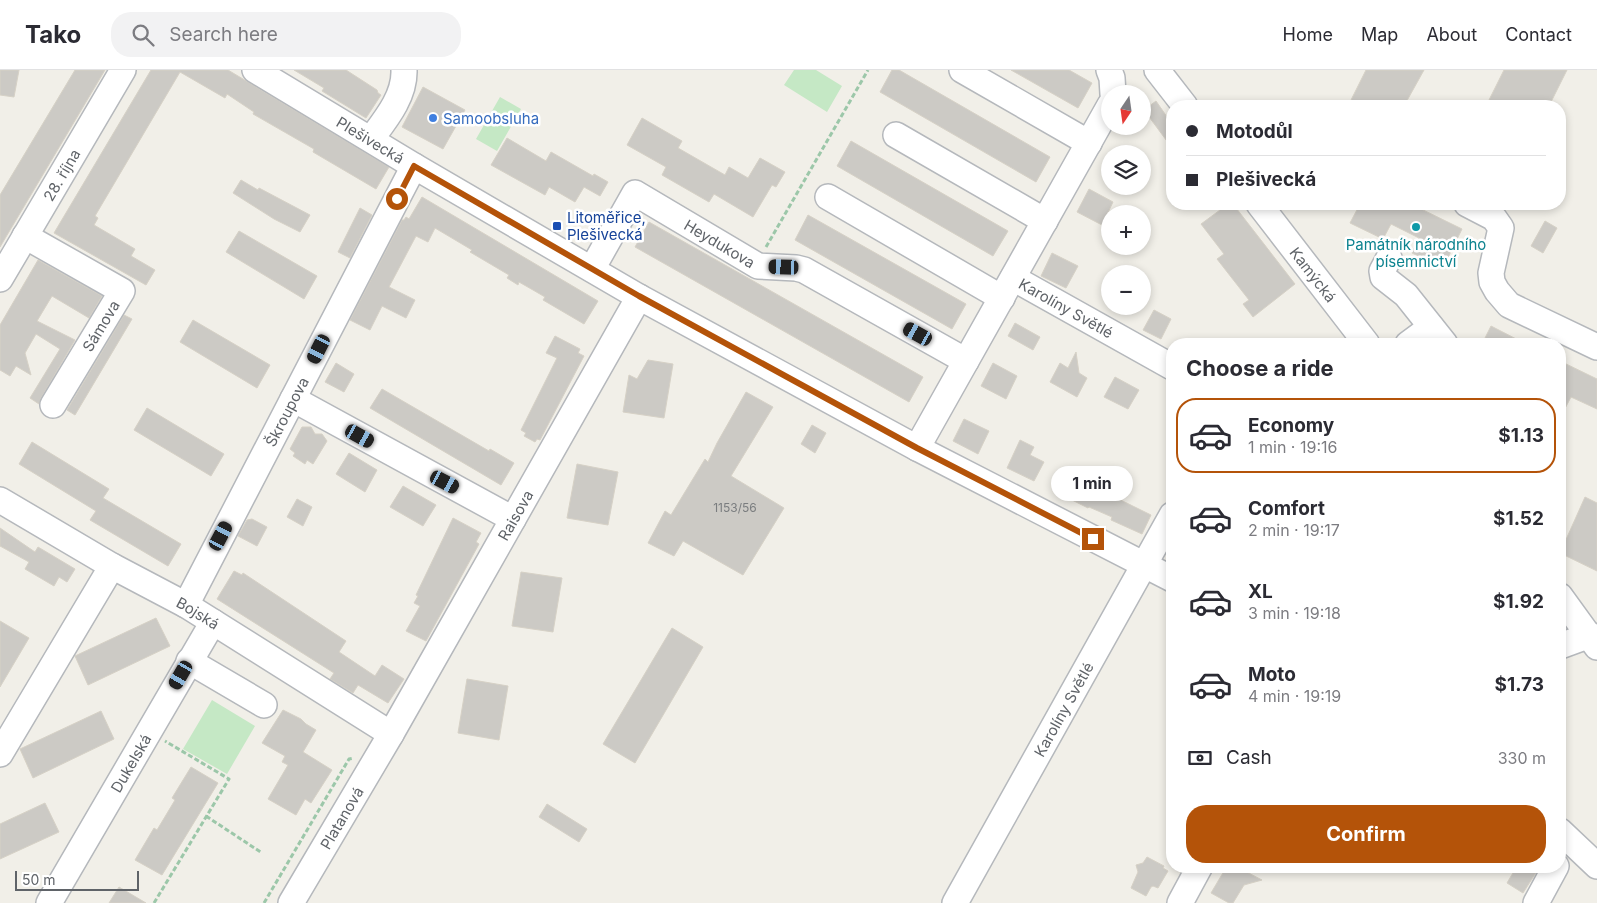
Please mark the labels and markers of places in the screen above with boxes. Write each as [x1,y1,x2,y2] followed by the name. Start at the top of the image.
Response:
[443,109,539,128] place label: Samoobsluha
[427,112,439,124] marker: Samoobsluha
[567,208,646,244] place label: Litoměřice, Plešivecká
[551,220,563,232] marker: Litoměřice, Plešivecká
[1410,221,1422,233] marker: Památník národního písemnictví
[1346,235,1486,271] place label: Památník národního písemnictví

